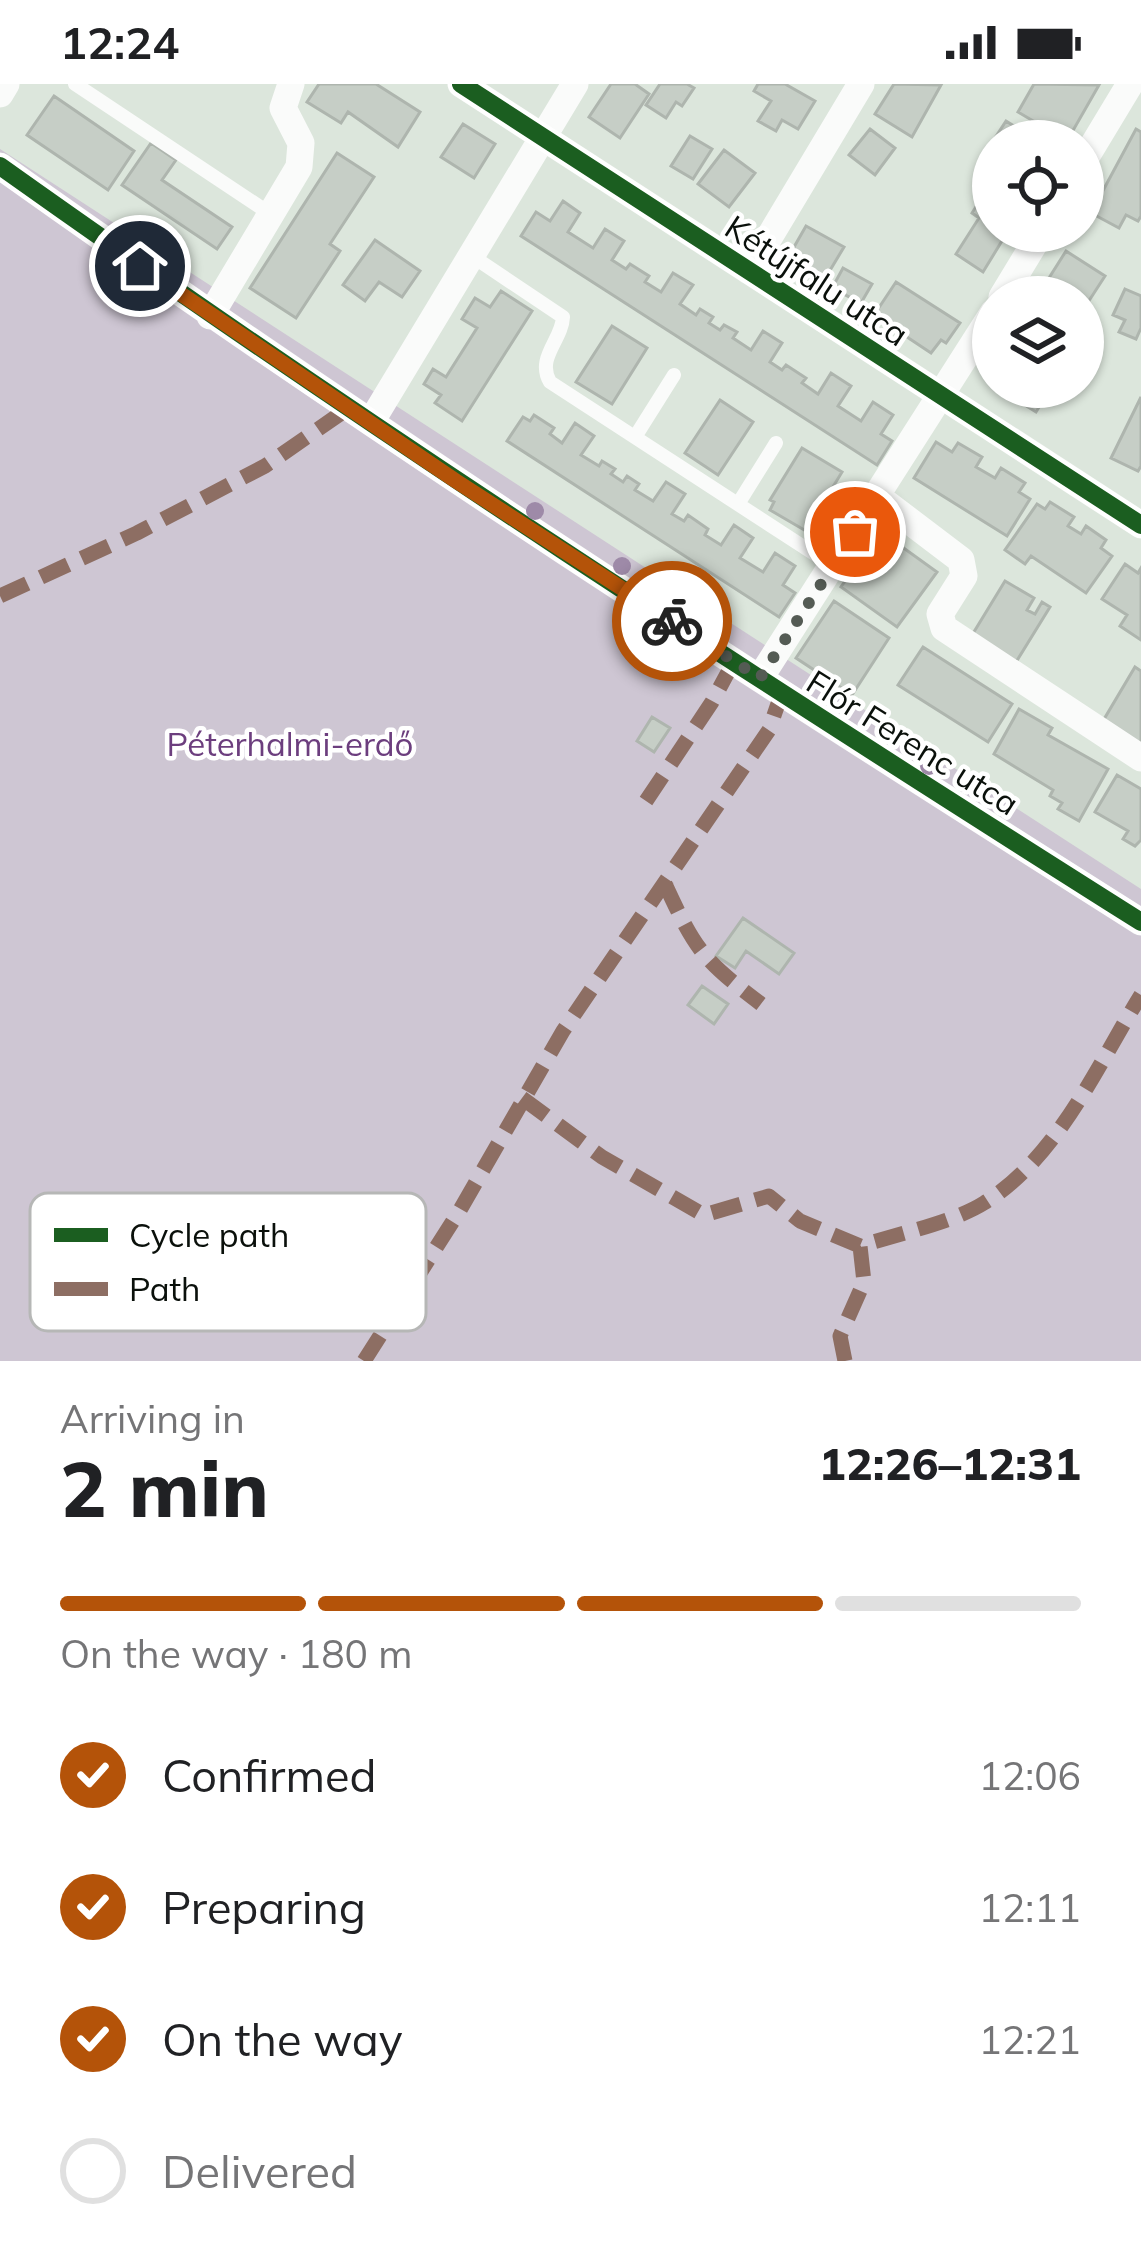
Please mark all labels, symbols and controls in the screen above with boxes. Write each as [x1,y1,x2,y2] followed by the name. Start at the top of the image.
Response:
[60,14,179,70] text: 12:24
[972,120,1104,408] map controls
[972,120,1104,252] button: locate
[718,206,916,354] street label: Kétújfalu utca
[89,215,191,317] pin
[107,233,173,299] icon: home
[972,276,1104,408] button: layers
[804,481,906,583] pin
[822,499,888,565] icon: bag
[612,561,732,681] courier
[639,588,705,654] icon: bike
[799,660,1027,824] street label: Flór Ferenc utca
[167,723,413,764] park label: Péterhalmi-erdő
[30,1193,426,1331] legend
[129,1214,289,1255] text: Cycle path
[129,1268,200,1309] text: Path
[60,1394,245,1443] text: Arriving in
[819,1435,1081,1491] text: 12:26–12:31
[60,1439,269,1537] text: 2 min
[60,1629,412,1678] text: On the way · 180 m
[60,1742,126,1808] icon: check
[162,1747,376,1803] text: Confirmed
[979,1751,1081,1800] text: 12:06
[60,1874,126,1940] icon: check
[162,1879,366,1935] text: Preparing
[979,1883,1081,1932] text: 12:11
[60,2006,126,2072] icon: check
[162,2011,403,2067] text: On the way
[979,2015,1081,2064] text: 12:21
[162,2143,357,2199] text: Delivered

